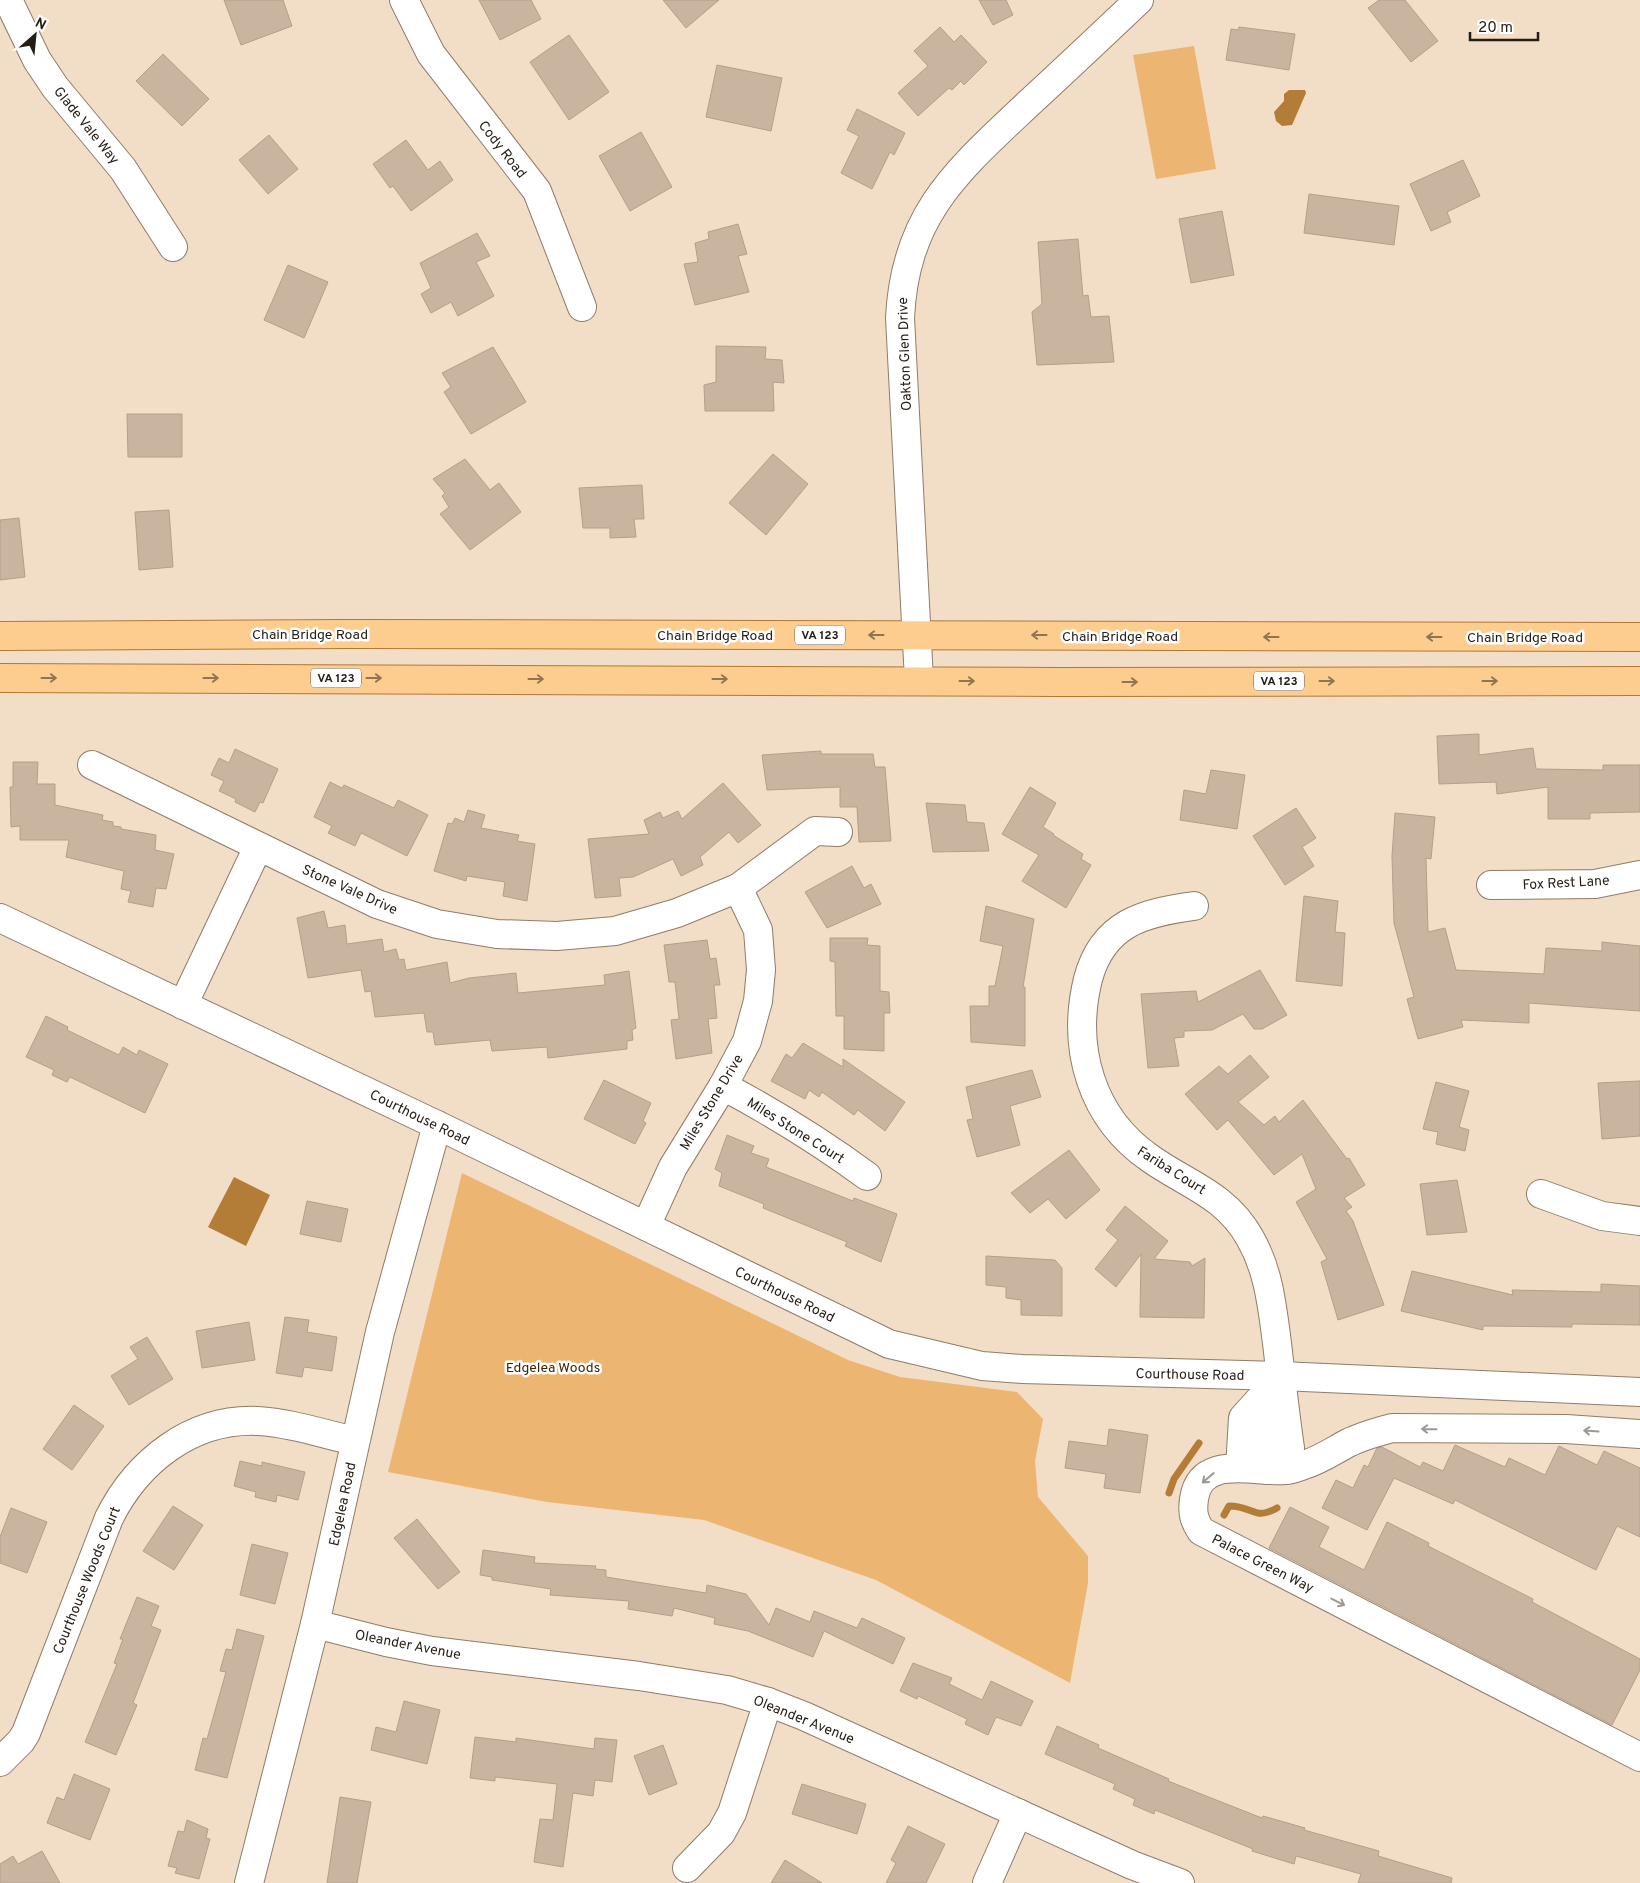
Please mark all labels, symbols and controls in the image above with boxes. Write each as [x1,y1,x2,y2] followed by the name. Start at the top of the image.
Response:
[10,10,60,60] north arrow
[1470,10,1538,42] scale bar
[32,15,49,35] text: N
[1478,19,1513,38] text: 20 m
[49,84,122,168] street label: Glade Vale Way
[474,118,529,182] street label: Cody Road
[895,297,916,411] street label: Oakton Glen Drive
[795,626,845,644] road number: VA 123
[252,627,368,644] street label: Chain Bridge Road
[657,628,773,645] street label: Chain Bridge Road
[1062,629,1178,646] street label: Chain Bridge Road
[869,630,885,640] one-way arrow
[1031,630,1048,640] one-way arrow
[1467,630,1583,647] street label: Chain Bridge Road
[1264,632,1280,642] one-way arrow
[1426,632,1442,642] one-way arrow
[311,668,361,688] road number: VA 123
[1254,671,1304,690] road number: VA 123
[40,673,56,683] one-way arrow
[202,673,219,683] one-way arrow
[365,673,381,683] one-way arrow
[528,674,544,684] one-way arrow
[712,674,728,684] one-way arrow
[959,676,975,686] one-way arrow
[1319,676,1335,686] one-way arrow
[1482,676,1498,686] one-way arrow
[1122,677,1138,687] one-way arrow
[299,862,400,919] street label: Stone Vale Drive
[1522,873,1610,894] street label: Fox Rest Lane
[677,1052,748,1154] street label: Miles Stone Drive
[367,1087,472,1150] street label: Courthouse Road
[743,1094,847,1168] street label: Miles Stone Court
[1134,1143,1209,1199] street label: Fariba Court
[732,1264,837,1327] street label: Courthouse Road
[506,1360,600,1377] park label: Edgelea Woods
[1135,1366,1245,1385] street label: Courthouse Road
[1421,1424,1438,1434] one-way arrow
[1584,1427,1600,1436] one-way arrow
[326,1461,361,1548] street label: Edgelea Road
[1202,1472,1215,1483] one-way arrow
[50,1504,125,1657] street label: Courthouse Woods Court
[1208,1531,1316,1597] street label: Palace Green Way
[1330,1598,1345,1607] one-way arrow
[353,1627,462,1664] street label: Oleander Avenue
[750,1692,856,1748] street label: Oleander Avenue

